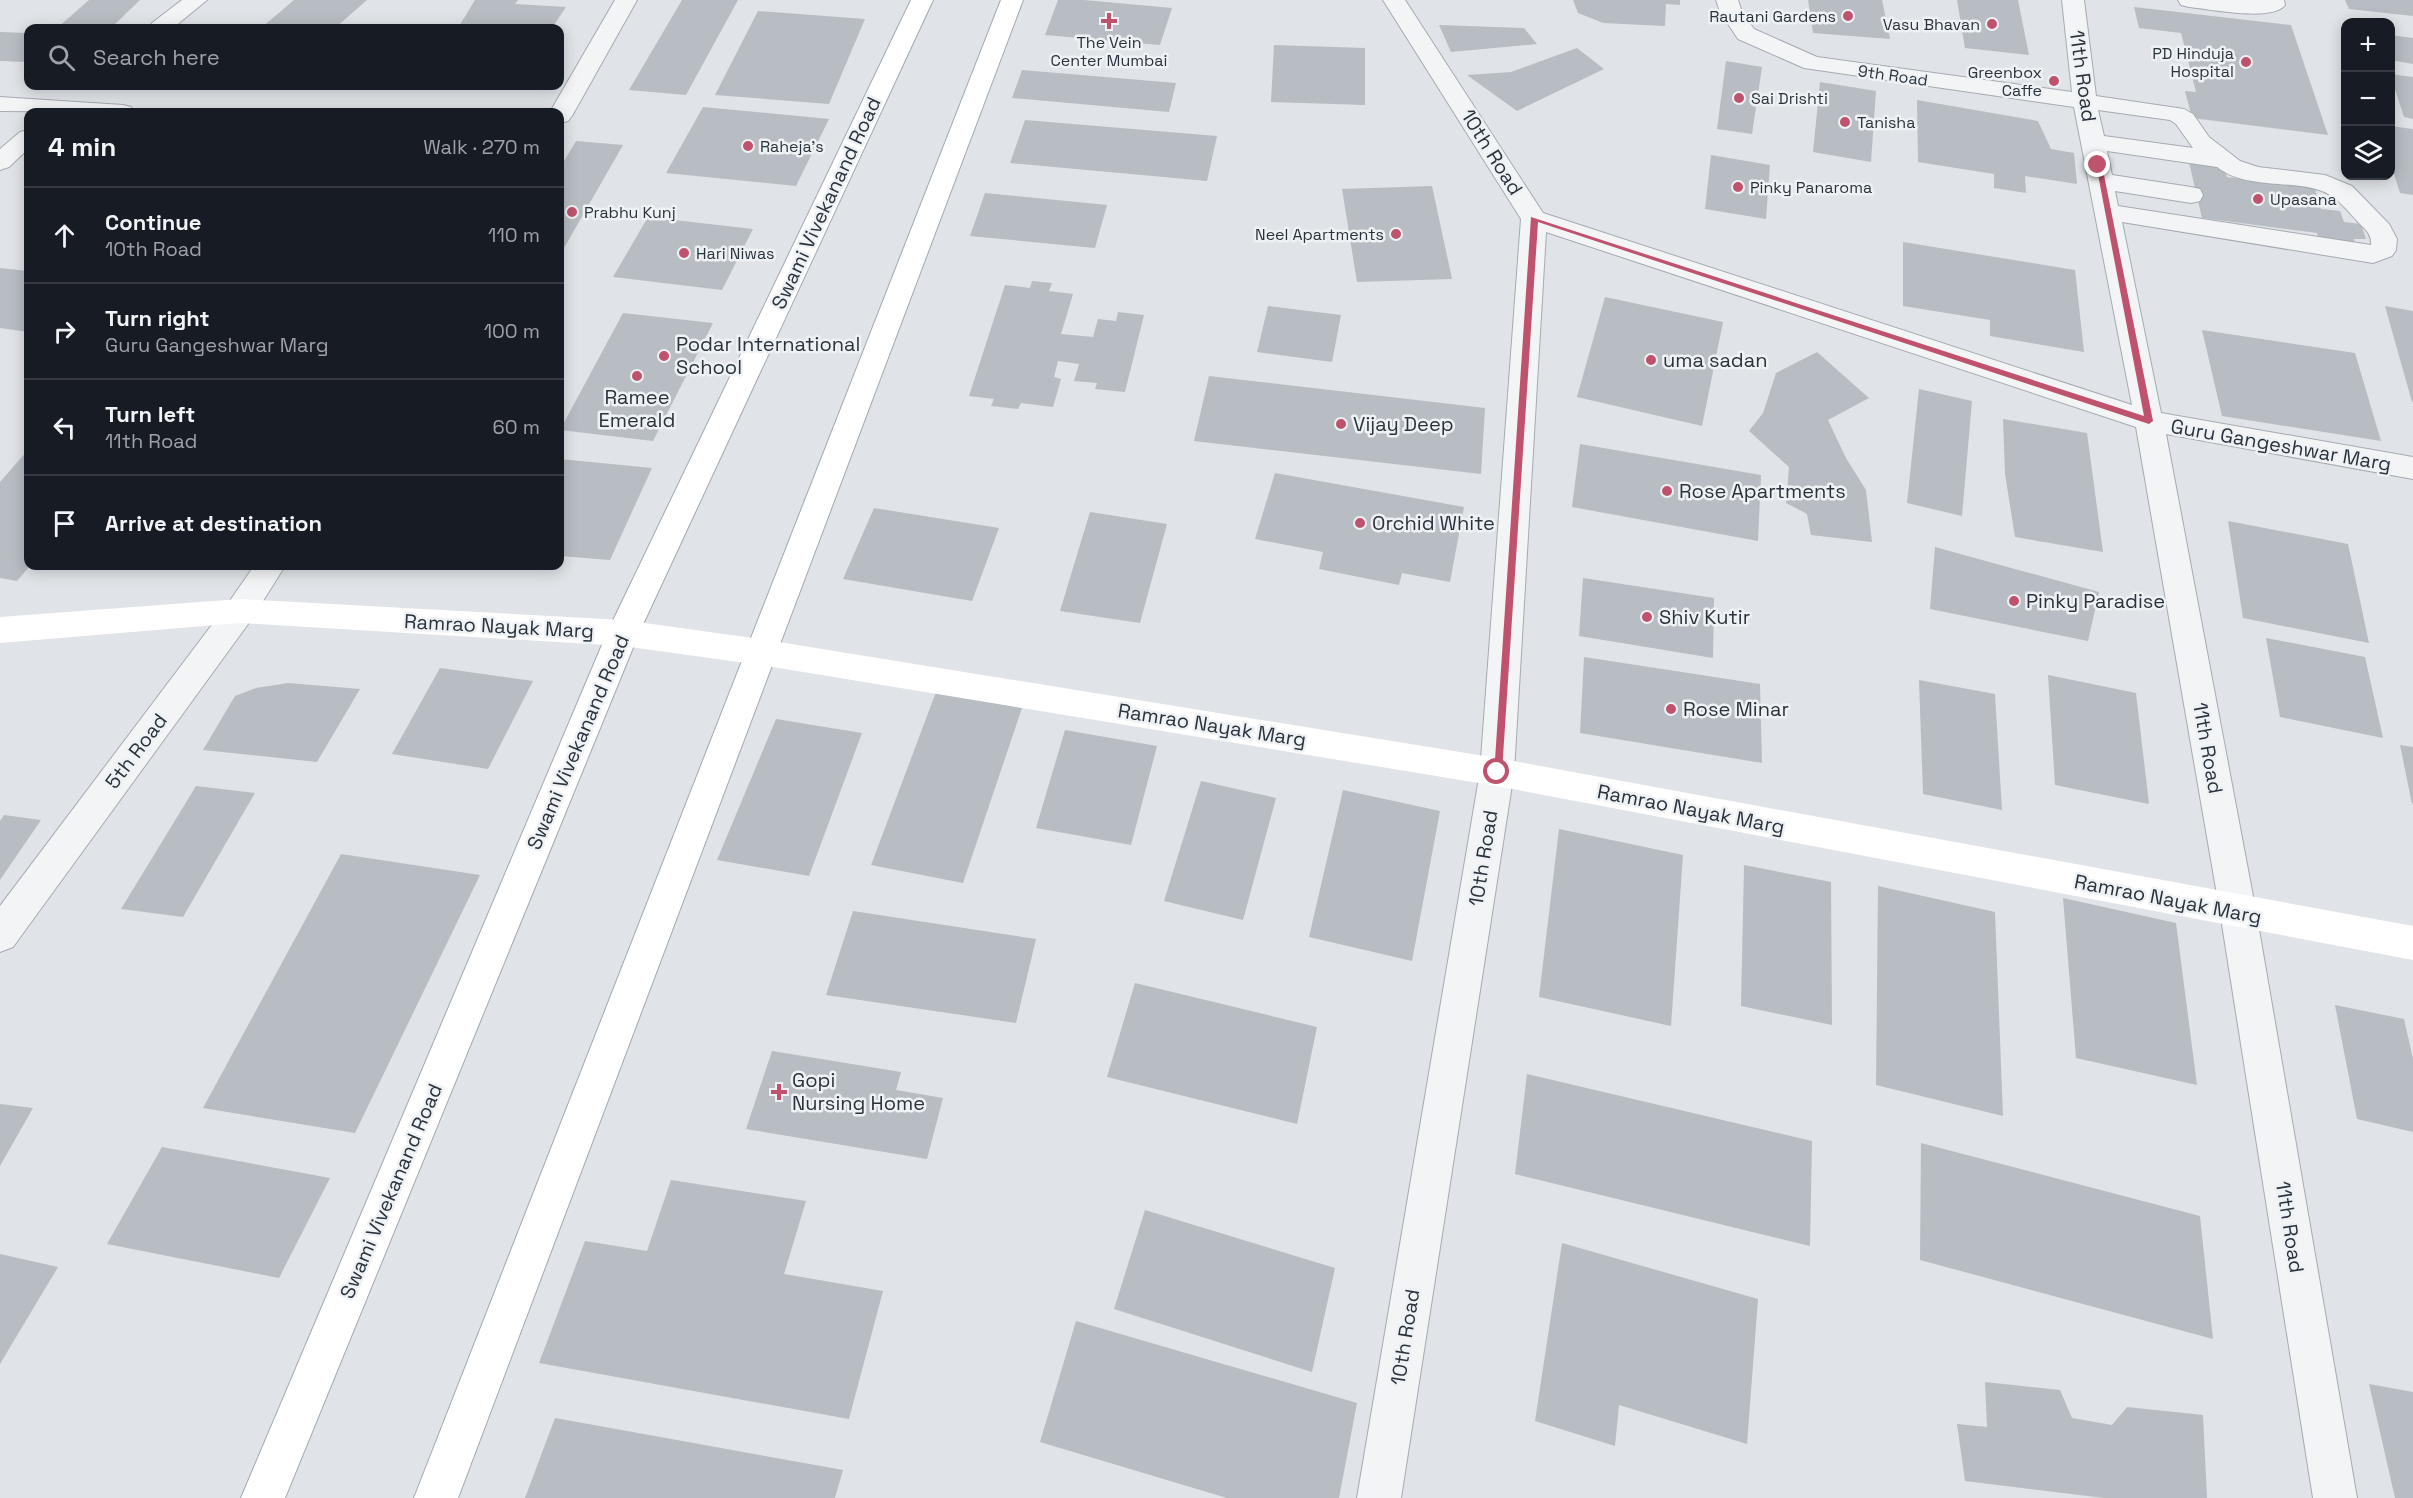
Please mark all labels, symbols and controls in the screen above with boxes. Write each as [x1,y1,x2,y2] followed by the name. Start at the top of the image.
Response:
[1709,6,1836,27] place label: Rautani Gardens
[1841,9,1855,23] marker: Rautani Gardens
[1100,12,1118,30] marker: The Vein Center Mumbai
[1883,14,1980,35] place label: Vasu Bhavan
[1985,17,1999,31] marker: Vasu Bhavan
[2341,18,2395,180] map controls
[2341,18,2395,72] button: +
[24,24,564,90] search box
[2064,28,2102,124] street label: 11th Road
[1051,32,1167,71] place label: The Vein Center Mumbai
[45,41,78,74] icon: search
[93,43,220,71] text: Search here
[2152,43,2234,82] place label: PD Hinduja Hospital
[2239,55,2253,69] marker: PD Hinduja Hospital
[1857,60,1929,91] street label: 9th Road
[1968,62,2042,101] place label: Greenbox Caffe
[2341,72,2395,126] button: −
[2047,74,2061,88] marker: Greenbox Caffe
[1751,88,1828,109] place label: Sai Drishti
[1732,91,1746,105] marker: Sai Drishti
[765,93,887,313] street label: Swami Vivekanand Road
[1455,104,1529,200] street label: 10th Road
[1857,112,1915,133] place label: Tanisha
[1838,115,1852,129] marker: Tanisha
[2341,126,2395,180] button: layers
[48,130,116,164] text: 4 min
[423,134,540,160] text: Walk · 270 m
[760,136,824,157] place label: Raheja's
[741,139,755,153] marker: Raheja's
[2084,151,2110,177] route end
[1750,177,1872,198] place label: Pinky Panaroma
[1731,180,1745,194] marker: Pinky Panaroma
[2270,189,2337,210] place label: Upasana
[2251,192,2265,206] marker: Upasana
[584,202,676,223] place label: Prabhu Kunj
[565,205,579,219] marker: Prabhu Kunj
[105,208,201,236] text: Continue
[48,219,81,252] icon: ahead
[488,222,540,248] text: 110 m
[1255,224,1384,245] place label: Neel Apartments
[1389,227,1403,241] marker: Neel Apartments
[105,236,202,262] text: 10th Road
[696,243,775,264] place label: Hari Niwas
[677,246,691,260] marker: Hari Niwas
[105,304,210,332] text: Turn right
[48,315,81,348] icon: right
[484,318,540,344] text: 100 m
[676,331,860,380] place label: Podar International School
[105,332,329,358] text: Guru Gangeshwar Marg
[1663,347,1767,373] place label: uma sadan
[657,349,671,363] marker: Podar International School
[1644,353,1658,367] marker: uma sadan
[630,369,644,383] marker: Ramee Emerald
[599,384,675,433] place label: Ramee Emerald
[105,400,195,428] text: Turn left
[48,411,81,444] icon: left
[1353,411,1454,437] place label: Vijay Deep
[2169,413,2393,477] street label: Guru Gangeshwar Marg
[493,414,540,440] text: 60 m
[1334,417,1348,431] marker: Vijay Deep
[105,428,197,454] text: 11th Road
[1679,478,1846,504] place label: Rose Apartments
[1660,484,1674,498] marker: Rose Apartments
[48,507,81,540] icon: arrive
[105,509,322,537] text: Arrive at destination
[1372,510,1495,536] place label: Orchid White
[1353,516,1367,530] marker: Orchid White
[2026,588,2165,614] place label: Pinky Paradise
[2007,594,2021,608] marker: Pinky Paradise
[1659,604,1750,630] place label: Shiv Kutir
[403,608,595,644] street label: Ramrao Nayak Marg
[1640,610,1654,624] marker: Shiv Kutir
[521,630,635,854] street label: Swami Vivekanand Road
[1683,696,1789,722] place label: Rose Minar
[1116,697,1308,753] street label: Ramrao Nayak Marg
[2187,700,2229,796] street label: 11th Road
[1664,702,1678,716] marker: Rose Minar
[99,708,173,794] street label: 5th Road
[1483,758,1509,784] route start
[1595,778,1787,840] street label: Ramrao Nayak Marg
[1463,808,1503,908] street label: 10th Road
[2072,868,2264,930] street label: Ramrao Nayak Marg
[792,1067,925,1116] place label: Gopi Nursing Home
[334,1079,448,1303] street label: Swami Vivekanand Road
[770,1083,788,1101] marker: Gopi Nursing Home
[2270,1179,2310,1275] street label: 11th Road
[1385,1287,1425,1387] street label: 10th Road

